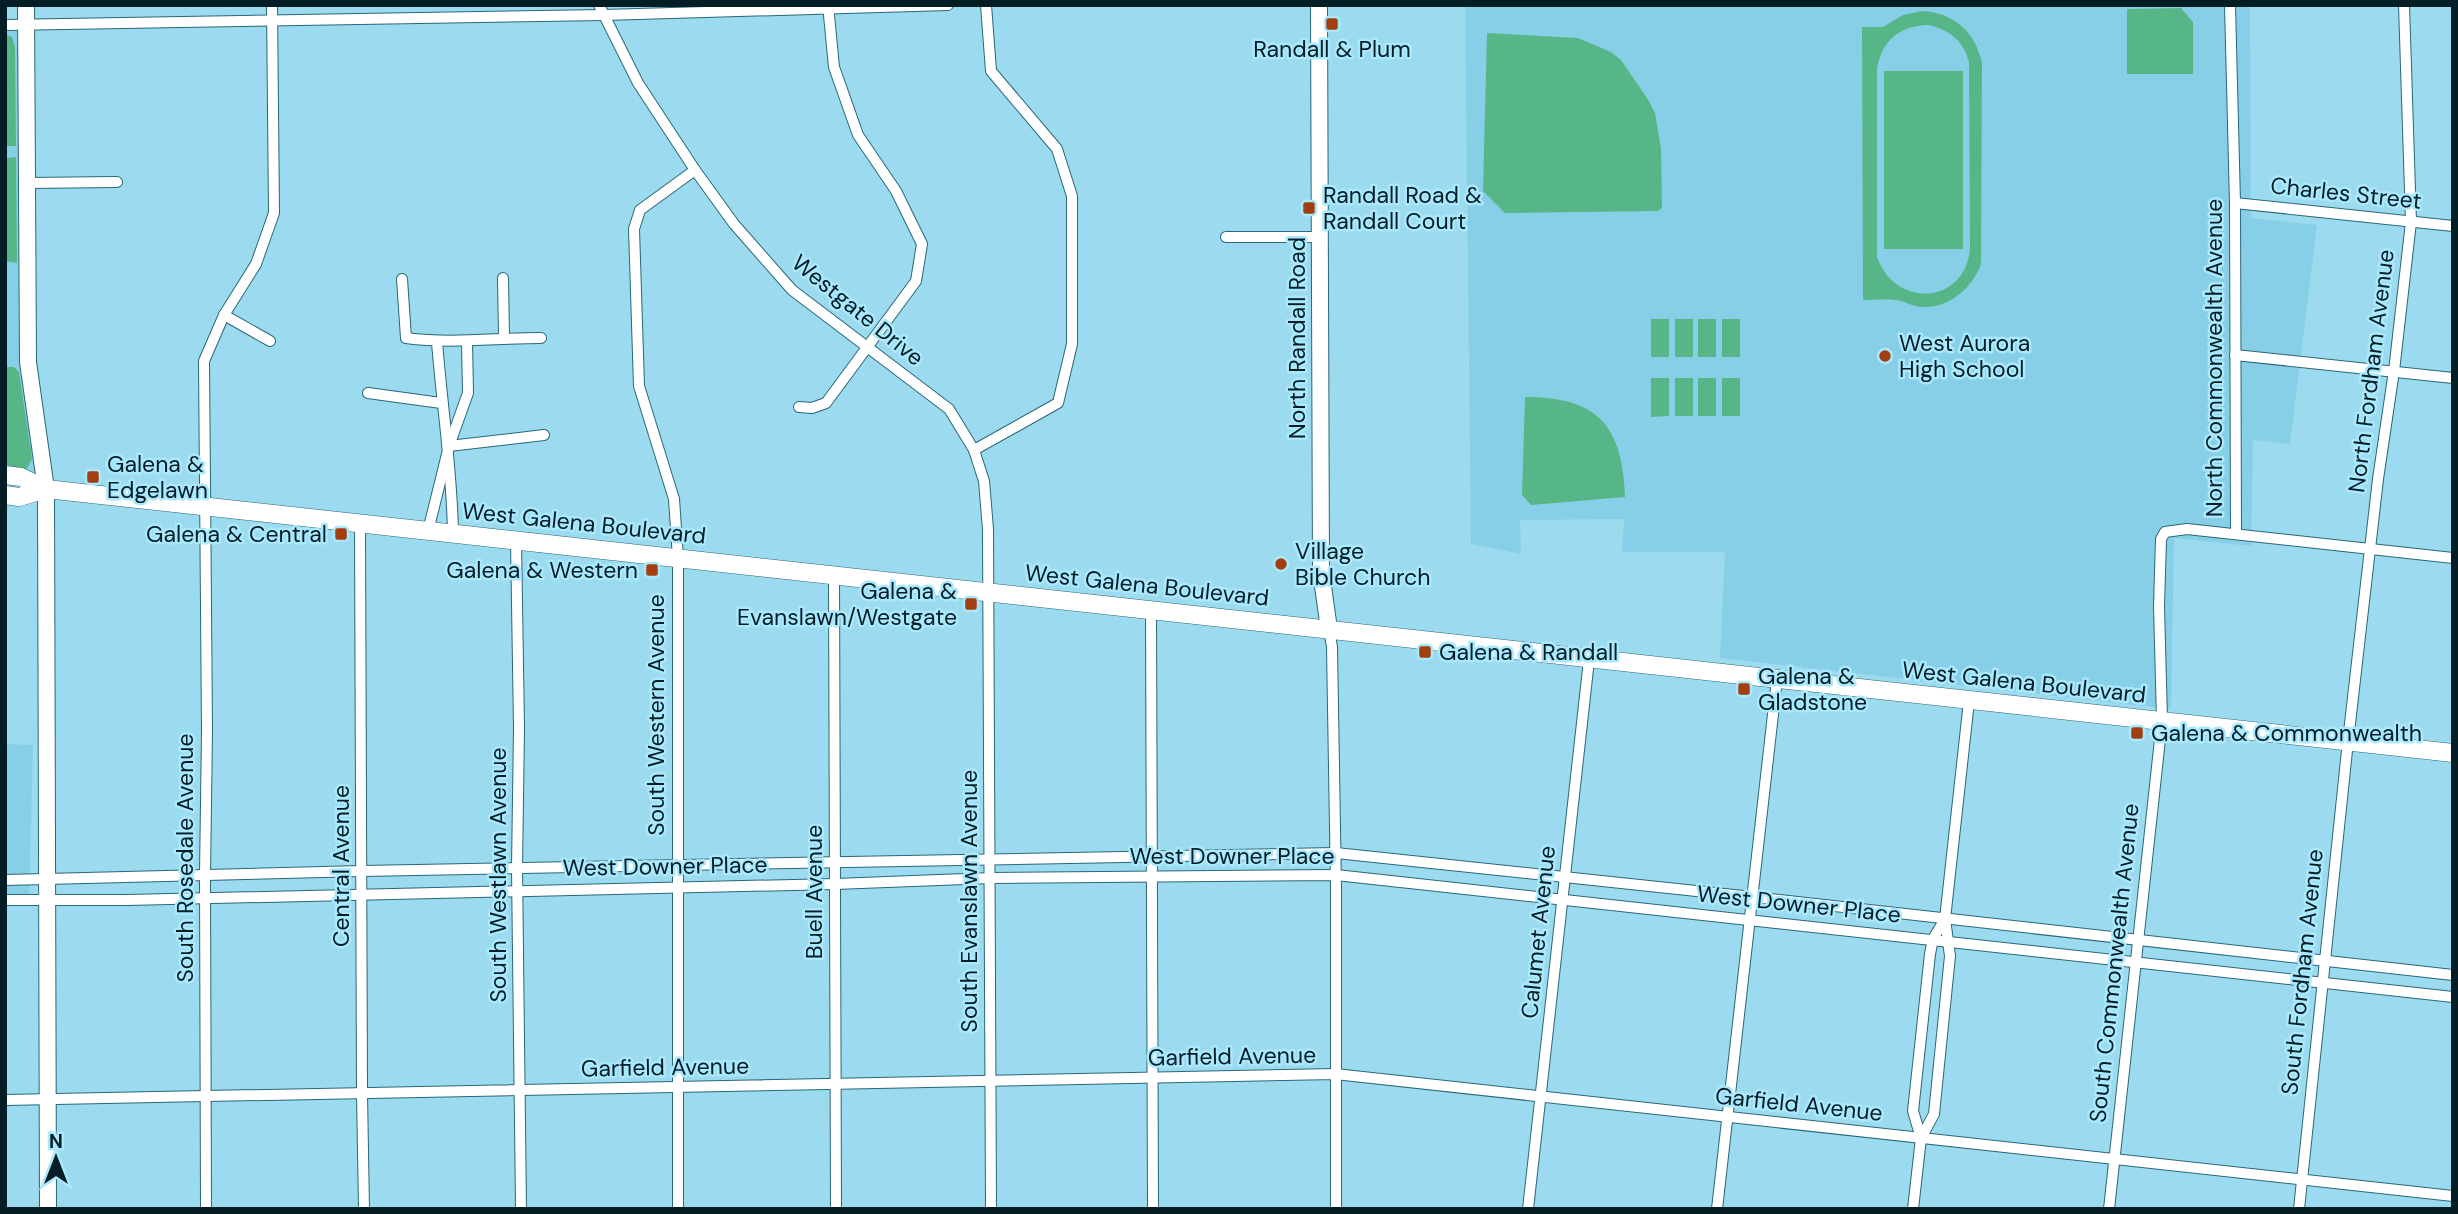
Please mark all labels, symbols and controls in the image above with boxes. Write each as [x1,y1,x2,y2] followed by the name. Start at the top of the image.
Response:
[1324,16,1340,32] marker: Randall & Plum
[1253,34,1411,64] place label: Randall & Plum
[2269,170,2423,216] street label: Charles Street
[1323,180,1482,236] place label: Randall Road & Randall Court
[2199,199,2229,517] street label: North Commonwealth Avenue
[1301,200,1317,216] marker: Randall Road & Randall Court
[1282,237,1312,439] street label: North Randall Road
[786,248,930,372] street label: Westgate Drive
[2341,248,2401,494] street label: North Fordham Avenue
[1899,328,2030,384] place label: West Aurora High School
[1877,348,1893,364] marker: West Aurora High School
[107,449,208,505] place label: Galena & Edgelawn
[85,469,101,485] marker: Galena & Edgelawn
[460,495,708,551] street label: West Galena Boulevard
[146,519,327,549] place label: Galena & Central
[333,526,349,542] marker: Galena & Central
[1295,536,1430,592] place label: Village Bible Church
[446,555,638,585] place label: Galena & Western
[1273,556,1289,572] marker: Village Bible Church
[1023,557,1271,613] street label: West Galena Boulevard
[644,562,660,578] marker: Galena & Western
[737,576,957,632] place label: Galena & Evanslawn/Westgate
[641,594,671,836] street label: South Western Avenue
[963,596,979,612] marker: Galena & Evanslawn/Westgate
[1439,637,1618,667] place label: Galena & Randall
[1417,644,1433,660] marker: Galena & Randall
[1900,654,2148,710] street label: West Galena Boulevard
[1758,661,1867,717] place label: Galena & Gladstone
[1736,681,1752,697] marker: Galena & Gladstone
[2151,718,2422,748] place label: Galena & Commonwealth
[2129,725,2145,741] marker: Galena & Commonwealth
[170,733,200,983] street label: South Rosedale Avenue
[483,747,513,1003] street label: South Westlawn Avenue
[954,770,984,1032] street label: South Evanslawn Avenue
[326,785,356,947] street label: Central Avenue
[2082,802,2146,1124] street label: South Commonwealth Avenue
[799,825,829,959] street label: Buell Avenue
[1130,841,1335,871] street label: West Downer Place
[1514,844,1562,1020] street label: Calumet Avenue
[2274,848,2330,1096] street label: South Fordham Avenue
[562,849,768,883] street label: West Downer Place
[1695,878,1903,930] street label: West Downer Place
[1148,1040,1316,1072] street label: Garfield Avenue
[581,1051,749,1083] street label: Garfield Avenue
[1714,1080,1884,1128] street label: Garfield Avenue
[21,1123,91,1193] north arrow
[49,1129,63,1154] text: N

